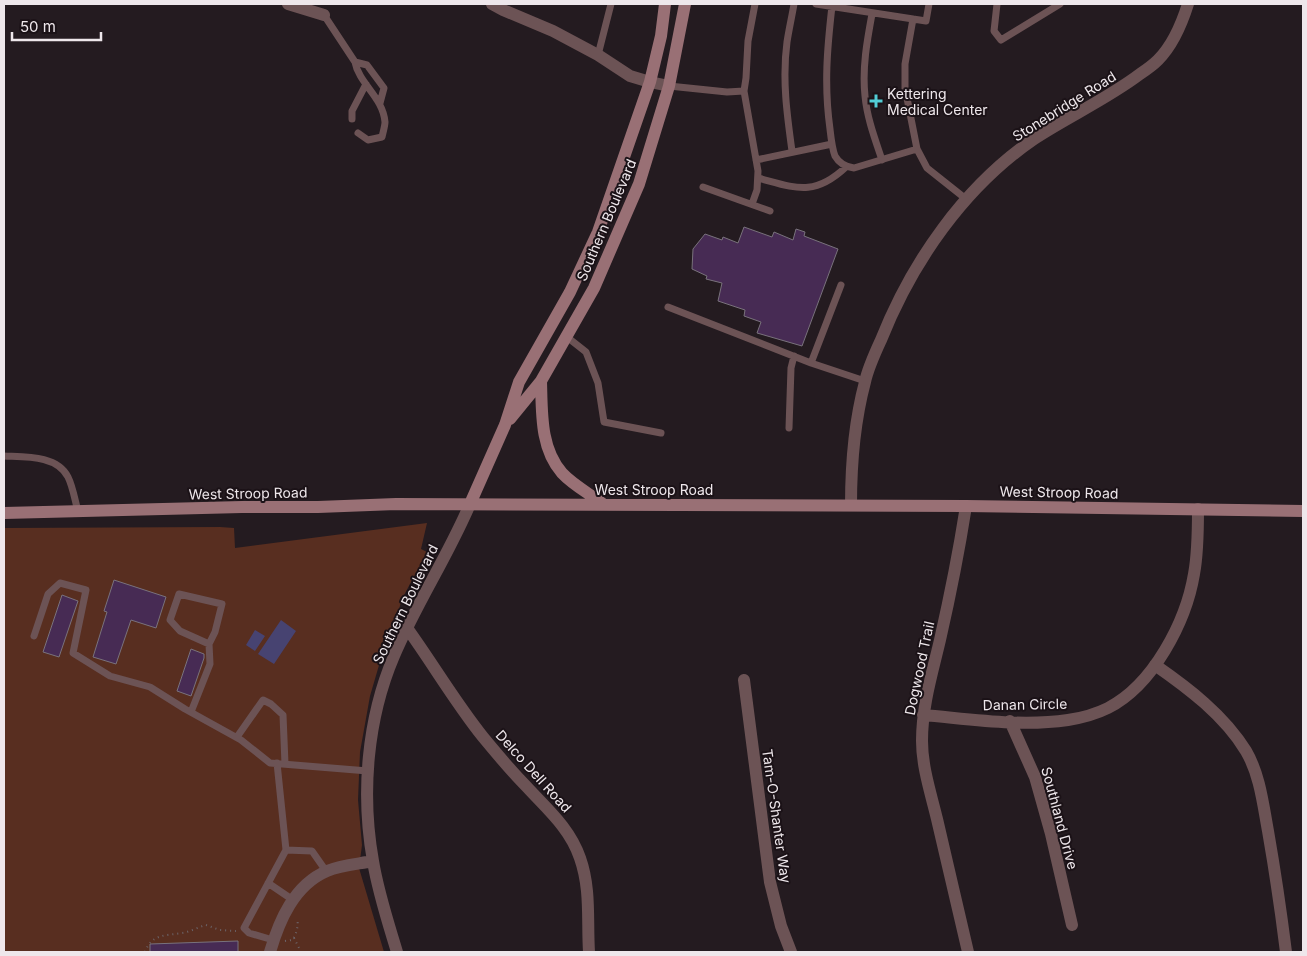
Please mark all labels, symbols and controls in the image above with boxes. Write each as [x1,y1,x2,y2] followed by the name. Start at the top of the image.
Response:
[12,10,101,42] scale bar
[20,17,56,36] text: 50 m
[1009,67,1119,145] street label: Stonebridge Road
[887,85,988,118] place label: Kettering Medical Center
[869,94,883,108] marker: Kettering Medical Center
[573,156,639,284] street label: Southern Boulevard
[595,481,713,498] street label: West Stroop Road
[999,482,1119,502] street label: West Stroop Road
[188,483,308,503] street label: West Stroop Road
[369,542,441,666] street label: Southern Boulevard
[901,619,937,717] street label: Dogwood Trail
[983,695,1067,713] street label: Danan Circle
[493,726,575,816] street label: Delco Dell Road
[759,748,795,884] street label: Tam-O-Shanter Way
[1038,765,1082,871] street label: Southland Drive

